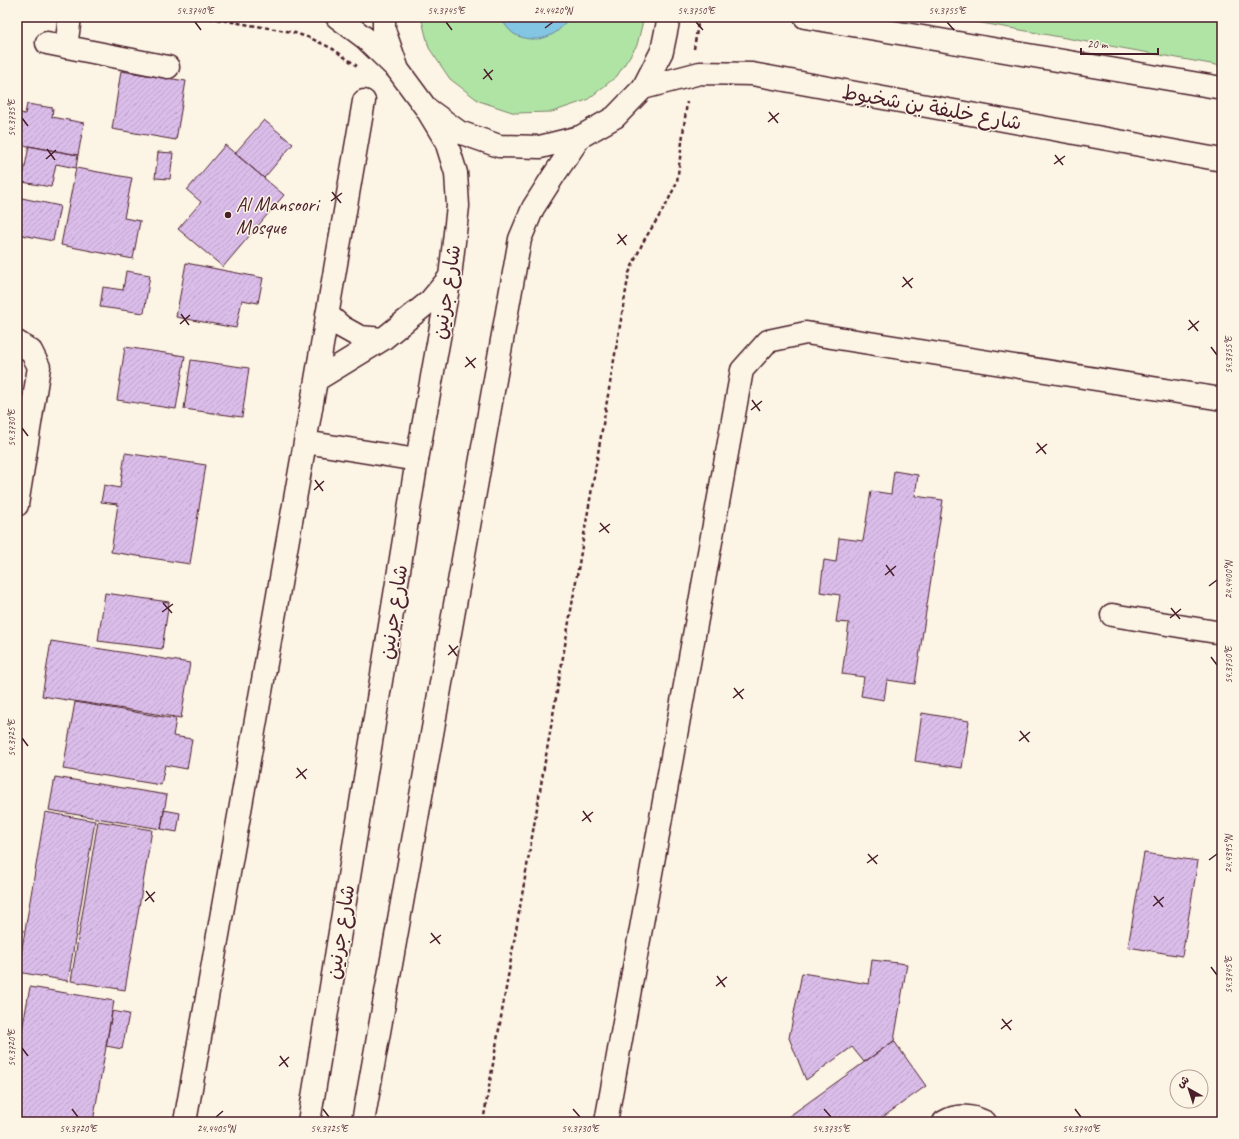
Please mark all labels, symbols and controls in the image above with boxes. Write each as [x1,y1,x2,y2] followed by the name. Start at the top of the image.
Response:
[176,4,215,17] text: 54.3740°E
[427,4,466,17] text: 54.3745°E
[534,4,574,17] text: 24.4420°N
[677,4,716,17] text: 54.3750°E
[928,4,967,17] text: 54.3755°E
[1081,30,1158,56] scale bar
[1087,36,1109,52] text: 20 m
[840,79,1024,137] street label: شارع خليفة بن شخبوط
[5,98,18,137] text: 54.3735°E
[236,192,321,240] place label: Al Mansoori Mosque
[223,210,233,220] marker: Al Mansoori Mosque
[427,243,467,341] street label: شارع جرنين
[1222,335,1235,374] text: 54.3755°E
[5,408,18,447] text: 54.3730°E
[1222,559,1235,599] text: 24.4400°N
[374,563,414,661] street label: شارع جرنين
[1222,645,1235,684] text: 54.3750°E
[5,718,18,757] text: 54.3725°E
[1222,833,1235,873] text: 24.4395°N
[321,883,361,981] street label: شارع جرنين
[1222,955,1235,994] text: 54.3745°E
[5,1028,18,1067] text: 54.3720°E
[1169,1069,1209,1109] north arrow
[1174,1072,1192,1090] text: ش
[59,1122,98,1135] text: 54.3720°E
[197,1122,237,1135] text: 24.4405°N
[310,1122,349,1135] text: 54.3725°E
[561,1122,600,1135] text: 54.3730°E
[812,1122,851,1135] text: 54.3735°E
[1062,1122,1101,1135] text: 54.3740°E

